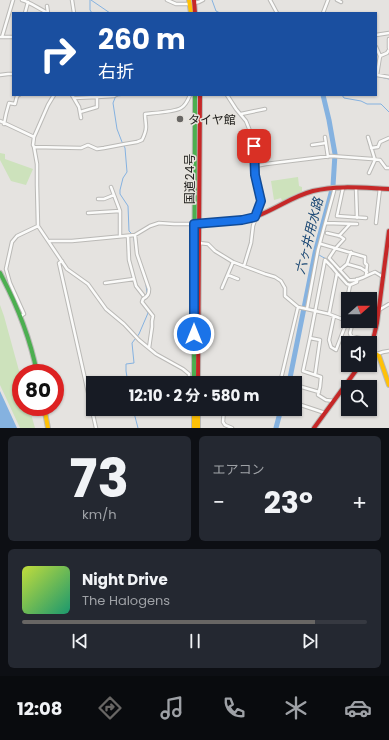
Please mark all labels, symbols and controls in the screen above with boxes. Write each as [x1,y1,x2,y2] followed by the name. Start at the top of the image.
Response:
[98,20,186,59] text: 260 m
[32,28,84,80] icon: right
[98,59,134,84] text: 右折
[188,111,236,128] place label: タイヤ館
[175,114,185,124] marker: タイヤ館
[237,129,271,163] pin
[243,135,265,157] icon: arrive
[181,154,198,204] street label: 国道24号
[290,195,328,276] water label: 六ヶ井用水路
[341,292,377,328] north arrow
[341,292,377,416] map controls
[173,313,215,355] position arrow
[341,336,377,372] button: sound
[12,364,64,416] speed limit sign: 80
[341,380,377,416] button: search
[129,385,259,406] text: 12:10 · 2 分 · 580 m
[70,442,129,515] text: 73
[213,460,265,479] text: エアコン
[264,481,313,524] text: 23°
[213,487,225,518] text: −
[352,487,367,518] text: +
[82,505,117,524] text: km/h
[82,569,168,590] text: Night Drive
[82,591,170,610] text: The Halogens
[69,630,91,652] icon: previous
[184,630,206,652] icon: pause
[299,630,321,652] icon: next
[96,694,124,722] icon: directions
[158,694,186,722] icon: music
[220,694,248,722] icon: phone
[282,694,310,722] icon: climate
[344,694,372,722] icon: car
[17,696,63,721] text: 12:08

